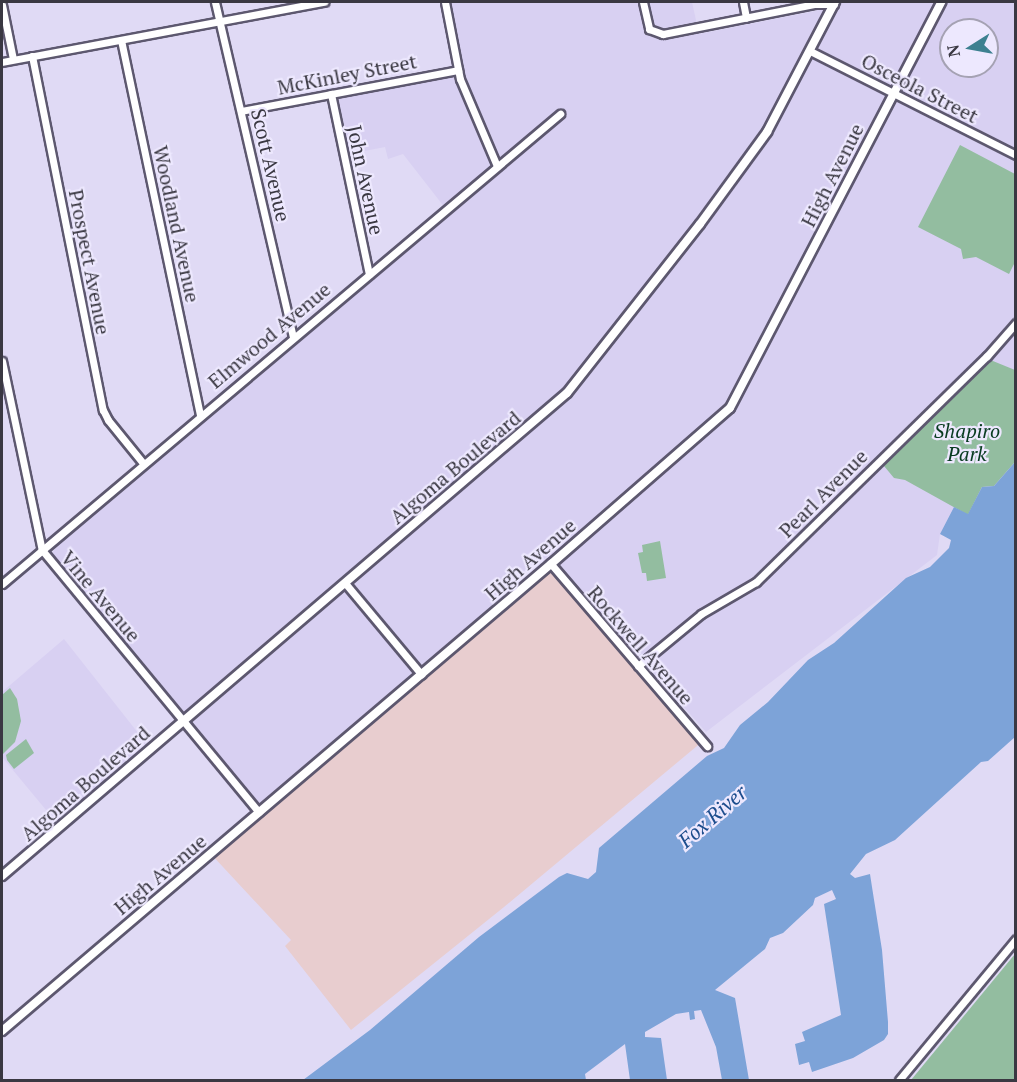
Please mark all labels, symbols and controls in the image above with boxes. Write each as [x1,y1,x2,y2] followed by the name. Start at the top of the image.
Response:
[939,18,999,78] north arrow
[941,43,965,59] text: N
[858,48,982,128] street label: Osceola Street
[275,49,419,99] street label: McKinley Street
[246,106,296,224] street label: Scott Avenue
[796,119,868,231] street label: High Avenue
[343,123,389,237] street label: John Avenue
[149,143,205,305] street label: Woodland Avenue
[64,187,116,337] street label: Prospect Avenue
[203,277,335,393] street label: Elmwood Avenue
[385,405,525,529] street label: Algoma Boulevard
[934,418,1000,465] park label: Shapiro Park
[774,444,872,542] street label: Pearl Avenue
[479,513,581,605] street label: High Avenue
[56,545,146,647] street label: Vine Avenue
[583,581,699,709] street label: Rockwell Avenue
[16,720,154,846] street label: Algoma Boulevard
[673,780,751,852] water label: Fox River
[109,828,211,920] street label: High Avenue

